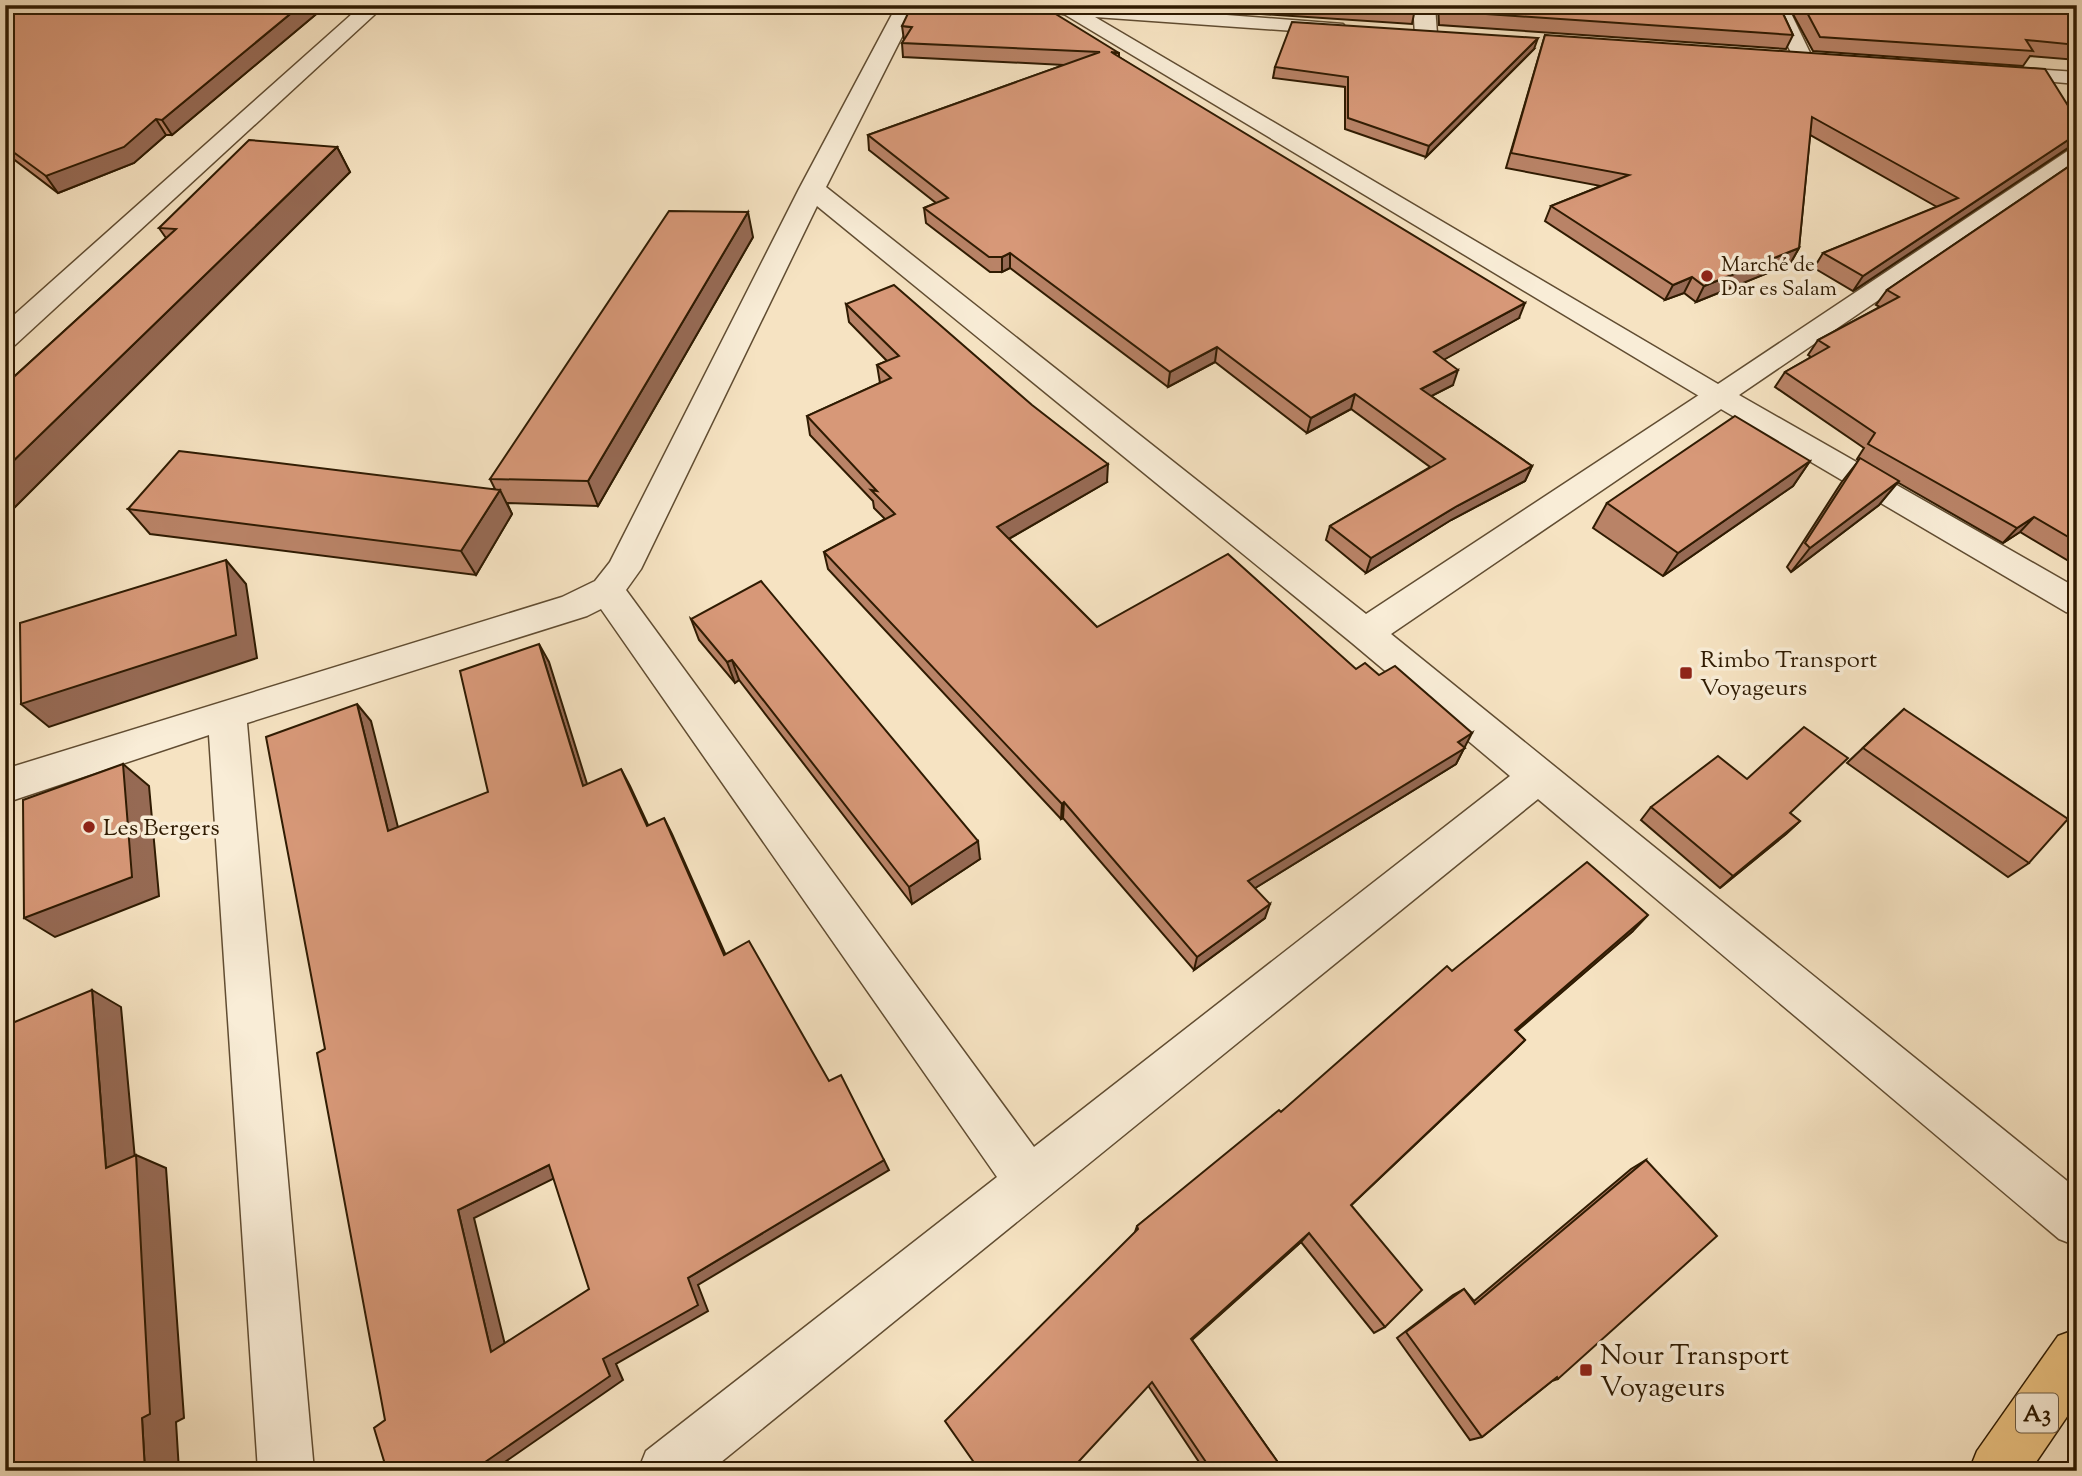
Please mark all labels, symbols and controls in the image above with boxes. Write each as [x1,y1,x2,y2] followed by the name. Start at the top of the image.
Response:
[1721,251,1837,305] place label: Marché de Dar es Salam
[1699,268,1715,284] marker: Marché de Dar es Salam
[1700,644,1877,706] place label: Rimbo Transport Voyageurs
[1678,665,1694,681] marker: Rimbo Transport Voyageurs
[103,812,220,846] place label: Les Bergers
[81,819,97,835] marker: Les Bergers
[1600,1337,1789,1409] place label: Nour Transport Voyageurs
[1578,1362,1594,1378] marker: Nour Transport Voyageurs
[2016,1394,2058,1432] road number: A3

